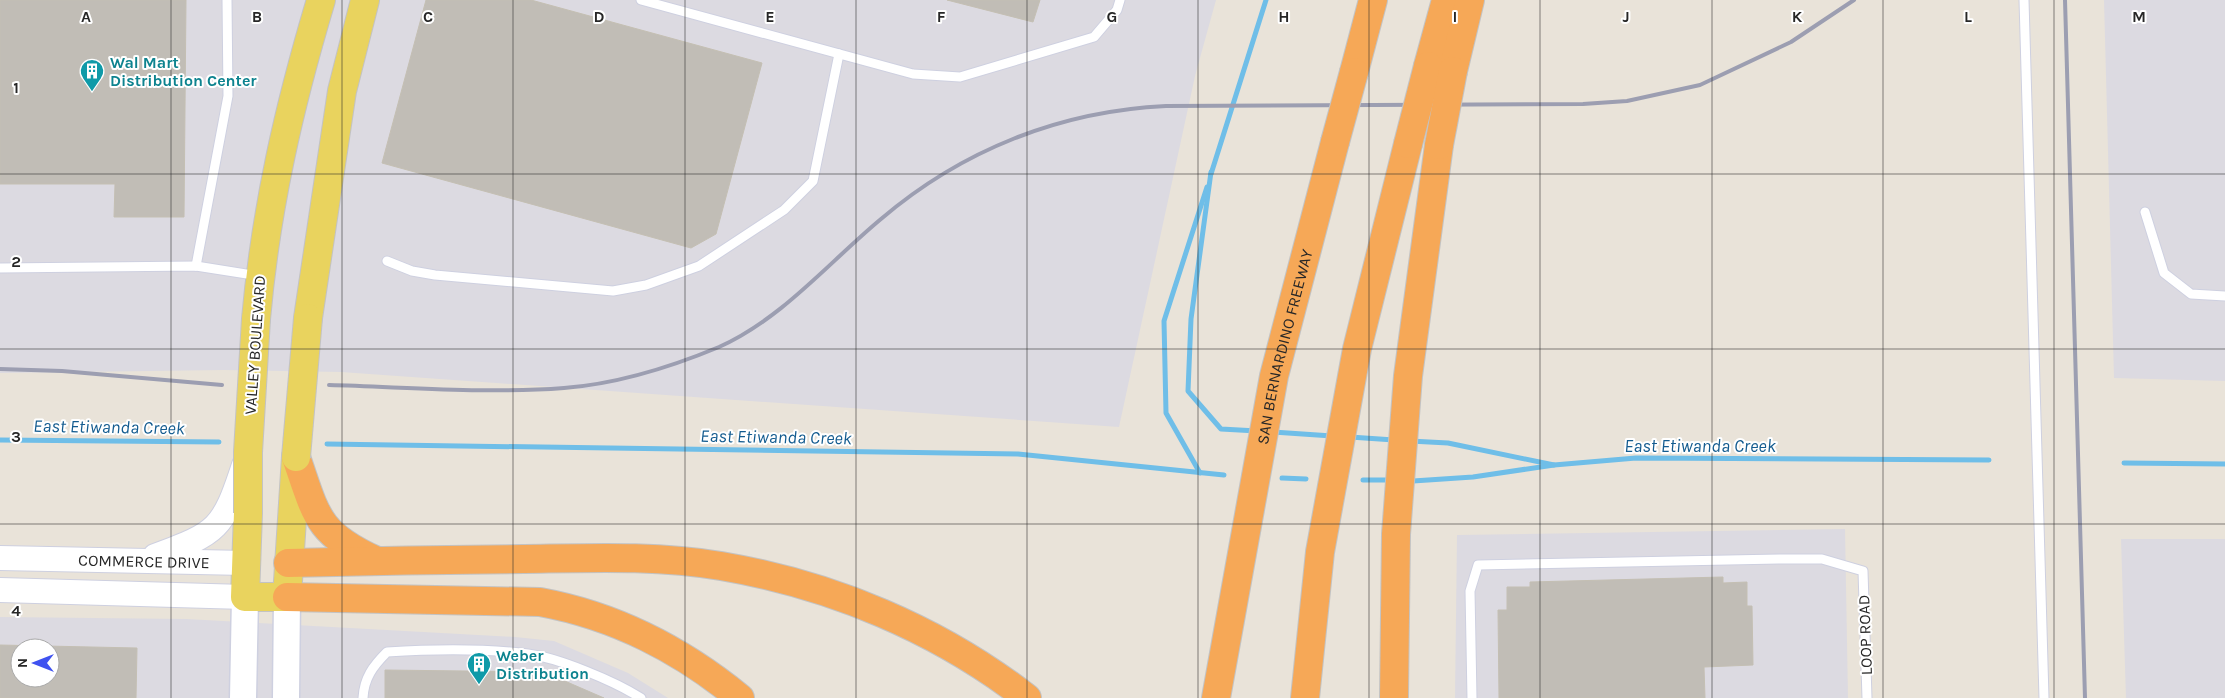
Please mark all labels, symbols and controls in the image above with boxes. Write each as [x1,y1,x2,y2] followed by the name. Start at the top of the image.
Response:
[81,7,91,26] text: A
[252,7,262,26] text: B
[423,7,433,26] text: C
[594,7,605,26] text: D
[765,7,775,26] text: E
[937,7,946,26] text: F
[1107,7,1117,26] text: G
[1278,7,1290,26] text: H
[1453,7,1457,26] text: I
[1622,7,1630,26] text: J
[1792,7,1803,26] text: K
[1964,7,1972,26] text: L
[2132,7,2146,26] text: M
[110,53,257,90] place label: Wal Mart Distribution Center
[79,58,105,92] building icon: Wal Mart Distribution Center
[13,78,19,97] text: 1
[1252,247,1316,446] street label: SAN BERNARDINO FREEWAY
[11,252,21,271] text: 2
[241,275,269,415] street label: VALLEY BOULEVARD
[33,415,186,439] water label: East Etiwanda Creek
[700,425,853,449] water label: East Etiwanda Creek
[11,427,21,446] text: 3
[1624,435,1777,457] water label: East Etiwanda Creek
[78,550,210,572] street label: COMMERCE DRIVE
[1854,594,1876,676] street label: LOOP ROAD
[11,601,21,620] text: 4
[10,638,60,688] north arrow
[496,646,589,683] place label: Weber Distribution
[466,651,492,685] building icon: Weber Distribution
[14,658,31,668] text: N

